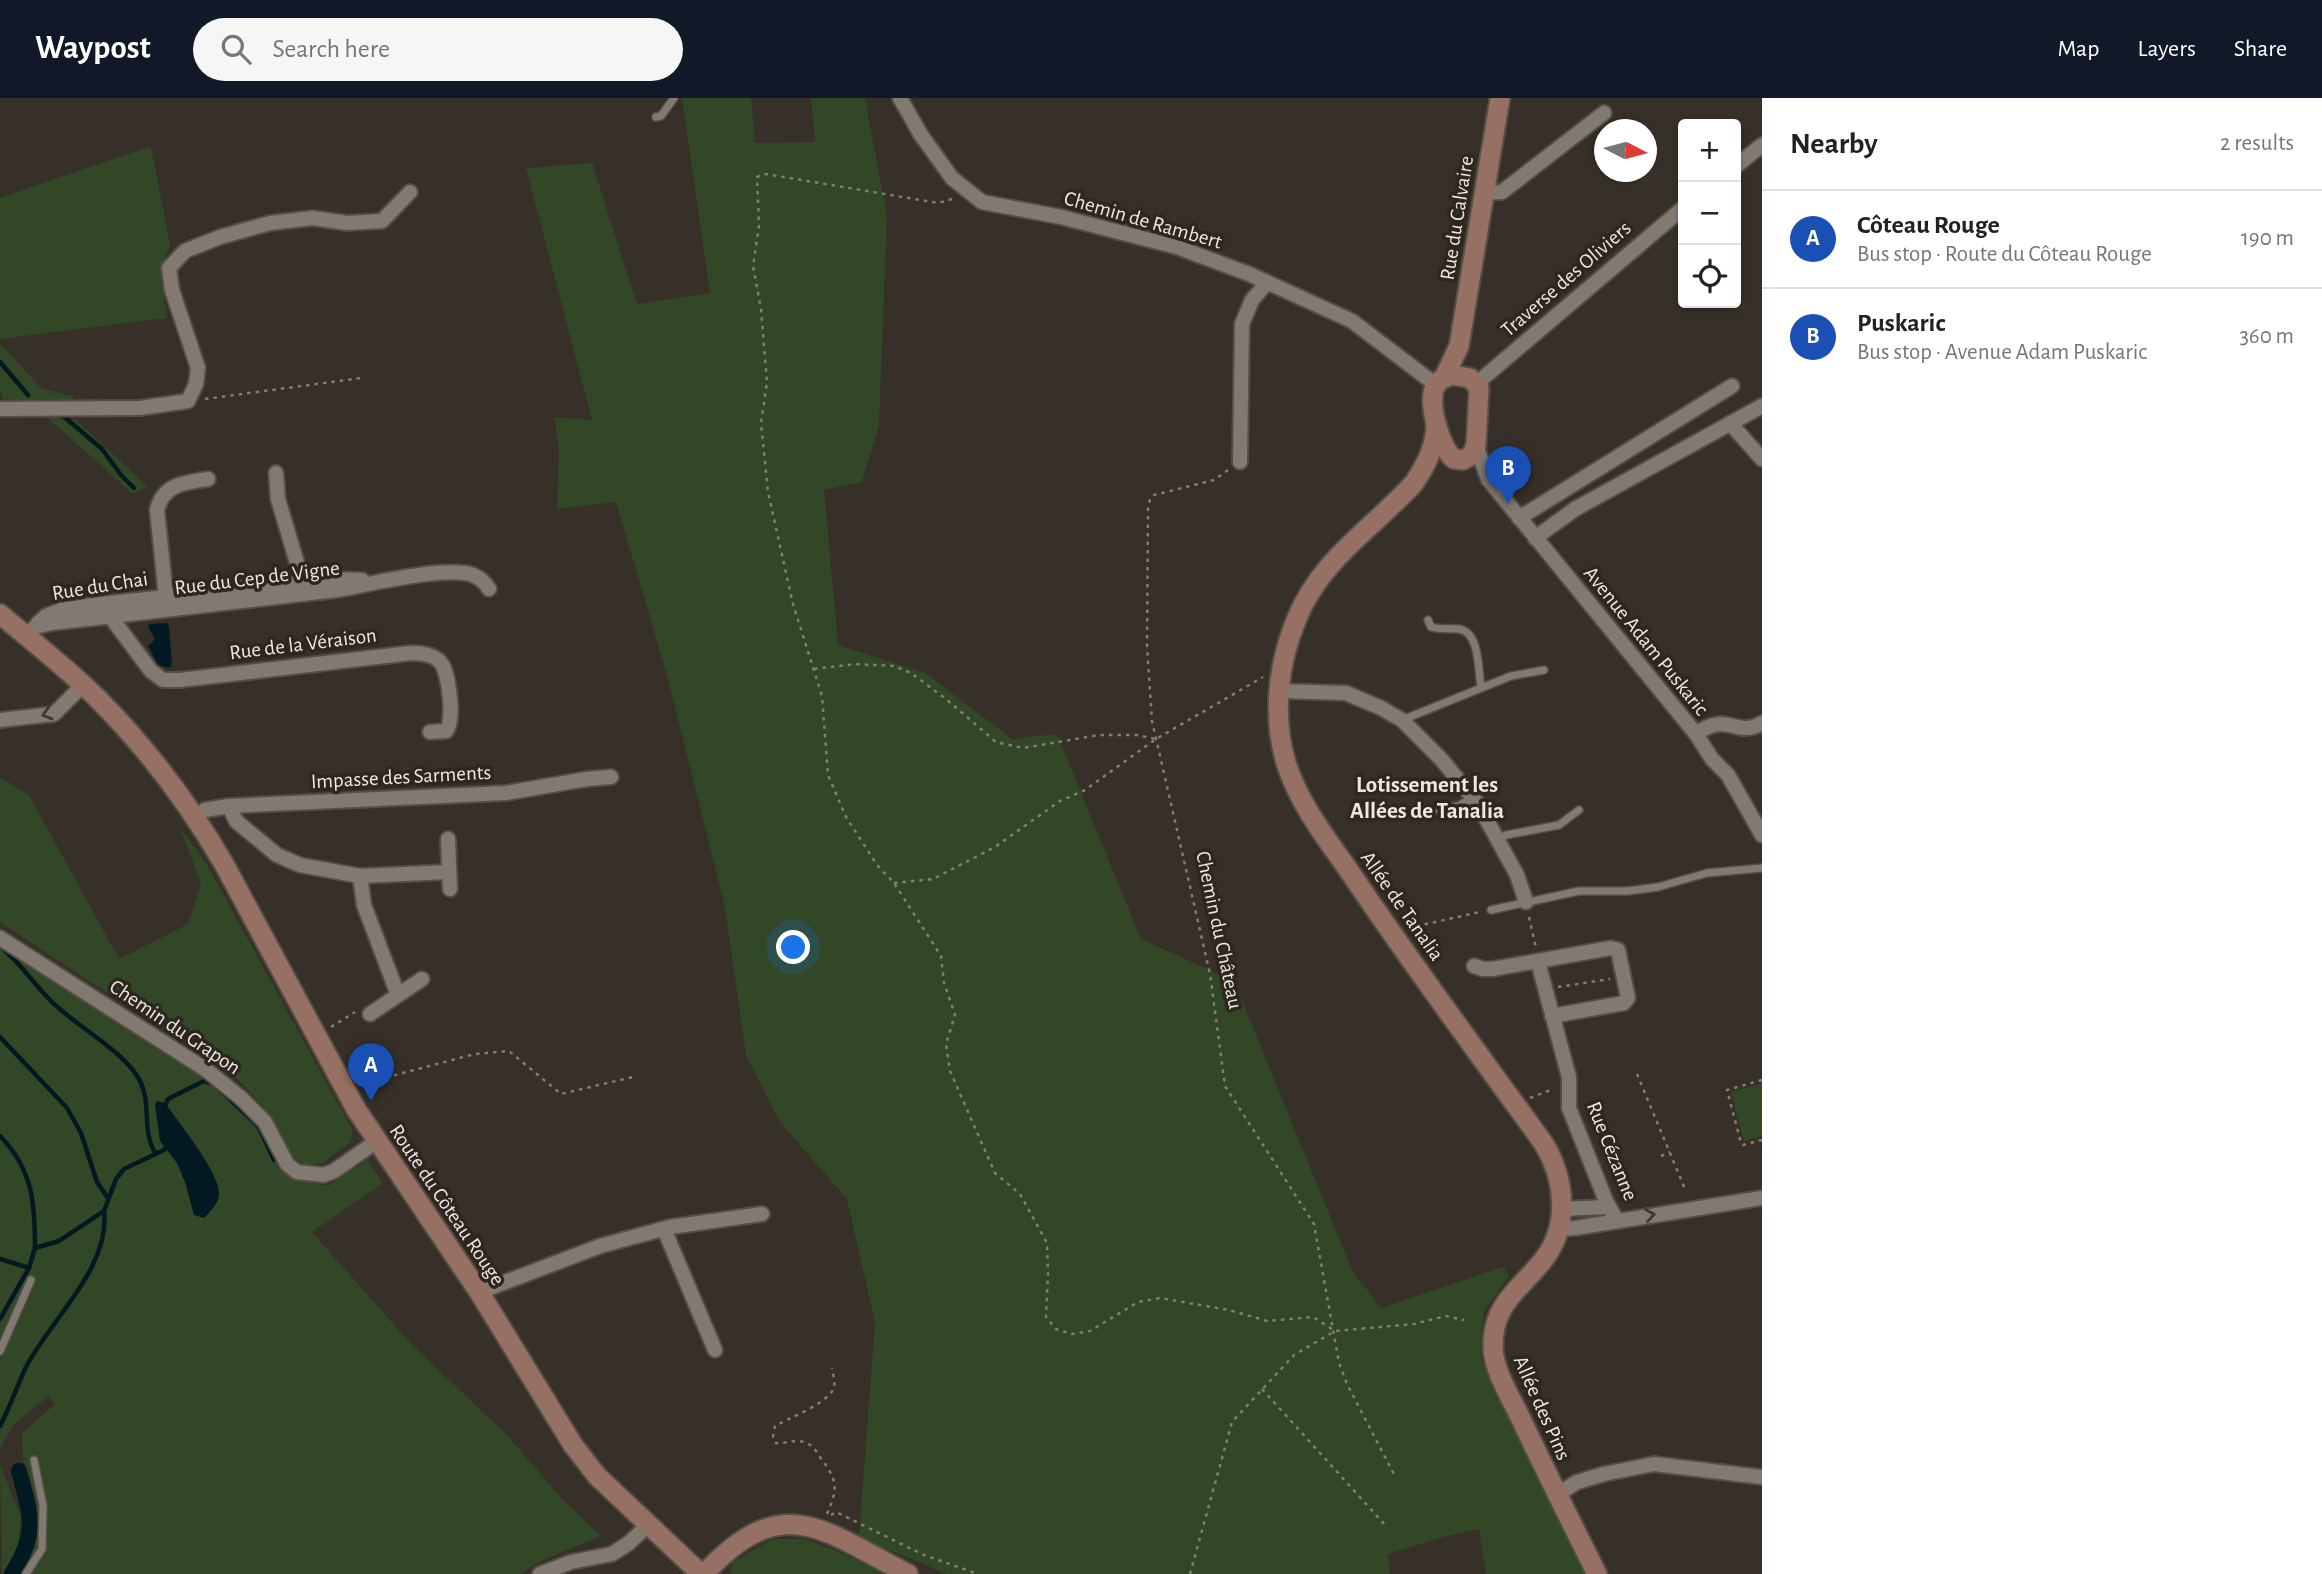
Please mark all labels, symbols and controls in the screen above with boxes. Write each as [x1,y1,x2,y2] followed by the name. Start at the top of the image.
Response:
[193,18,683,81] search box
[217,30,255,68] icon: search
[35,32,151,65] text: Waypost
[273,36,390,62] text: Search here
[2057,37,2099,61] text: Map
[2137,37,2196,61] text: Layers
[2234,37,2287,61] text: Share
[1594,119,1657,182] north arrow
[1678,119,1741,308] map controls
[1678,119,1741,182] button: +
[1790,129,1878,159] text: Nearby
[2220,132,2294,155] text: 2 results
[1437,154,1477,282] street label: Rue du Calvaire
[1678,182,1741,245] button: −
[1062,187,1225,253] street label: Chemin de Rambert
[1857,212,2000,238] text: Côteau Rouge
[1497,217,1635,341] street label: Traverse des Oliviers
[1806,227,1820,250] text: A
[2241,227,2294,250] text: 190 m
[1857,243,2152,266] text: Bus stop · Route du Côteau Rouge
[1678,245,1741,308] button: locate
[1857,310,1945,336] text: Puskaric
[1806,325,1820,348] text: B
[2239,325,2294,348] text: 360 m
[1857,341,2147,364] text: Bus stop · Avenue Adam Puskaric
[1485,446,1531,504] pin: B
[173,557,341,599] street label: Rue du Cep de Vigne
[1580,563,1712,719] street label: Avenue Adam Puskaric
[51,568,149,604] street label: Rue du Chai
[228,625,378,663] street label: Rue de la Véraison
[41,705,53,720] one-way arrow
[310,762,492,792] street label: Impasse des Sarments
[1350,774,1504,823] district label: Lotissement les Allées de Tanalia
[1357,847,1448,965] street label: Allée de Tanalia
[1192,849,1246,1011] street label: Chemin du Château
[776,930,810,964] your location
[106,976,244,1078] street label: Chemin du Grapon
[348,1043,394,1101] pin: A
[1583,1099,1641,1203] street label: Rue Cézanne
[385,1121,509,1289] street label: Route du Côteau Rouge
[1644,1208,1656,1223] one-way arrow
[1510,1353,1574,1463] street label: Allée des Pins

